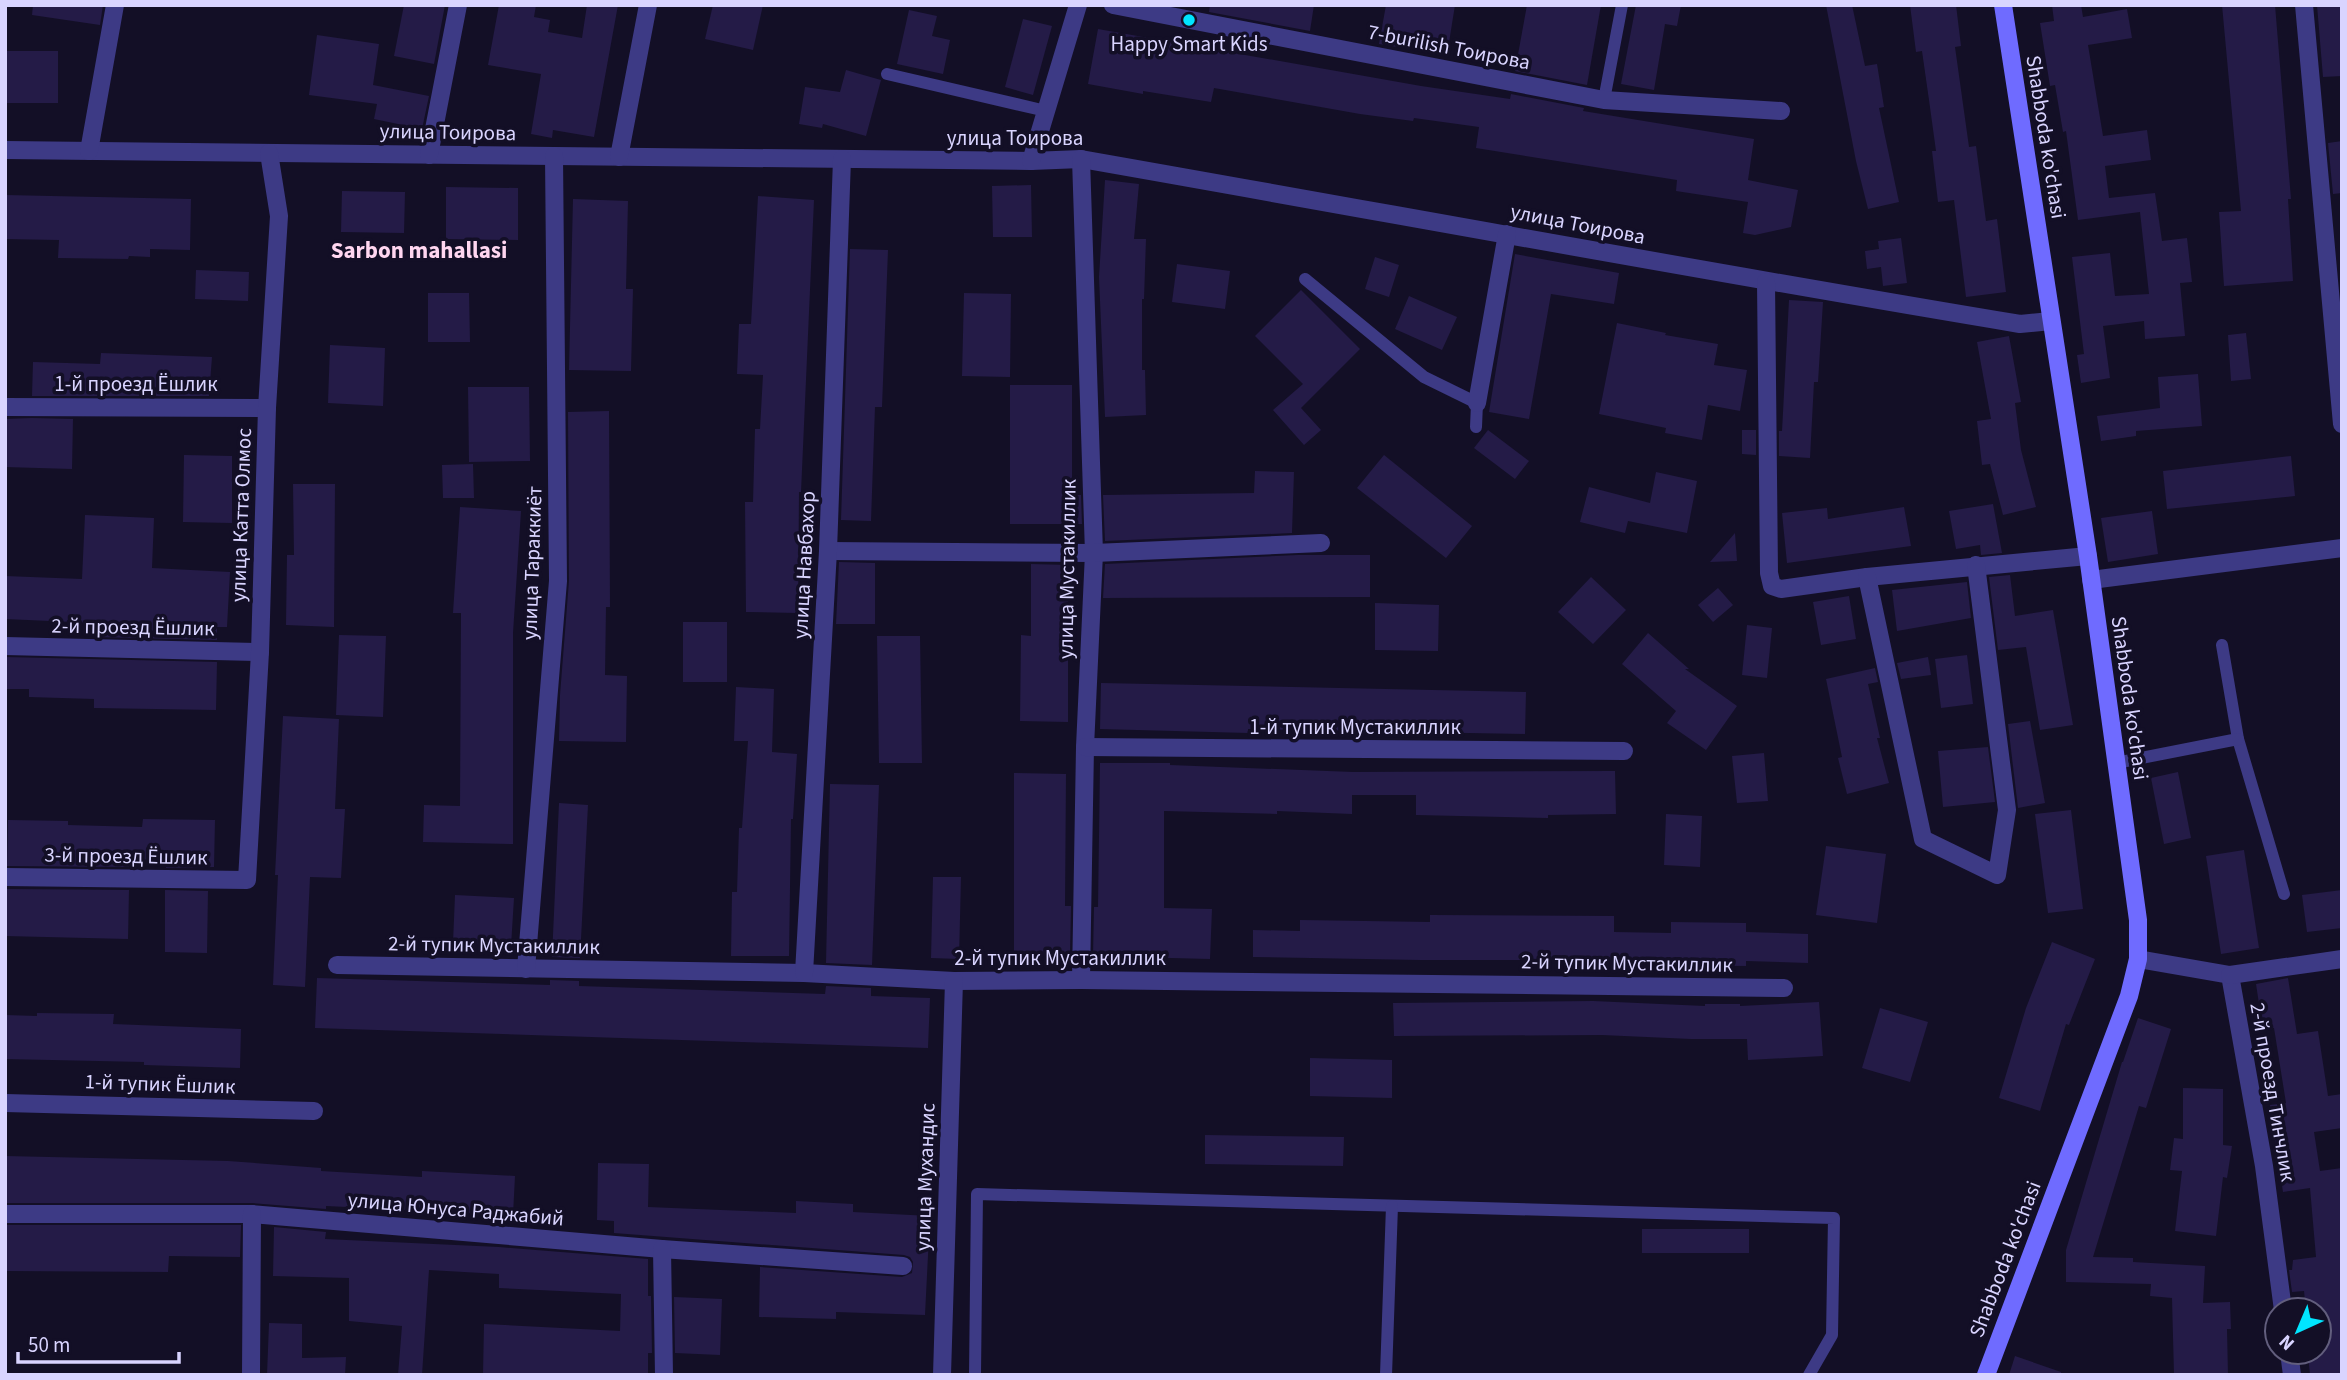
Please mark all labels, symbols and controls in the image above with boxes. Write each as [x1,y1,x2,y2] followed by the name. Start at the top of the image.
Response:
[1181,12,1197,28] marker: Happy Smart Kids
[1365,17,1533,77] street label: 7-burilish Тоирова
[1110,29,1268,59] place label: Happy Smart Kids
[2018,53,2074,221] street label: Shabboda ko'chasi
[379,116,517,148] street label: улица Тоирова
[947,123,1083,153] street label: улица Тоирова
[1508,196,1648,252] street label: улица Тоирова
[331,234,507,267] district label: Sarbon mahallasi
[54,369,218,399] street label: 1-й проезд Ёшлик
[223,427,259,603] street label: улица Катта Олмос
[1050,478,1084,659] street label: улица Мустакиллик
[514,485,550,641] street label: улица Тараккиёт
[785,490,823,640] street label: улица Навбахор
[51,611,215,643] street label: 2-й проезд Ёшлик
[2104,614,2156,782] street label: Shabboda ko'chasi
[1249,712,1461,742] street label: 1-й тупик Мустакиллик
[44,840,208,872] street label: 3-й проезд Ёшлик
[388,928,601,962] street label: 2-й тупик Мустакиллик
[954,943,1166,973] street label: 2-й тупик Мустакиллик
[1521,946,1734,980] street label: 2-й тупик Мустакиллик
[2242,1000,2304,1184] street label: 2-й проезд Тинчлик
[84,1066,236,1102] street label: 1-й тупик Ёшлик
[907,1102,943,1252] street label: улица Мухандис
[1961,1176,2049,1342] street label: Shabboda ko'chasi
[347,1185,565,1233] street label: улица Юнуса Раджабий
[2263,1296,2333,1366] north arrow
[18,1320,178,1364] scale bar
[2273,1328,2301,1356] text: N
[28,1330,70,1360] text: 50 m

